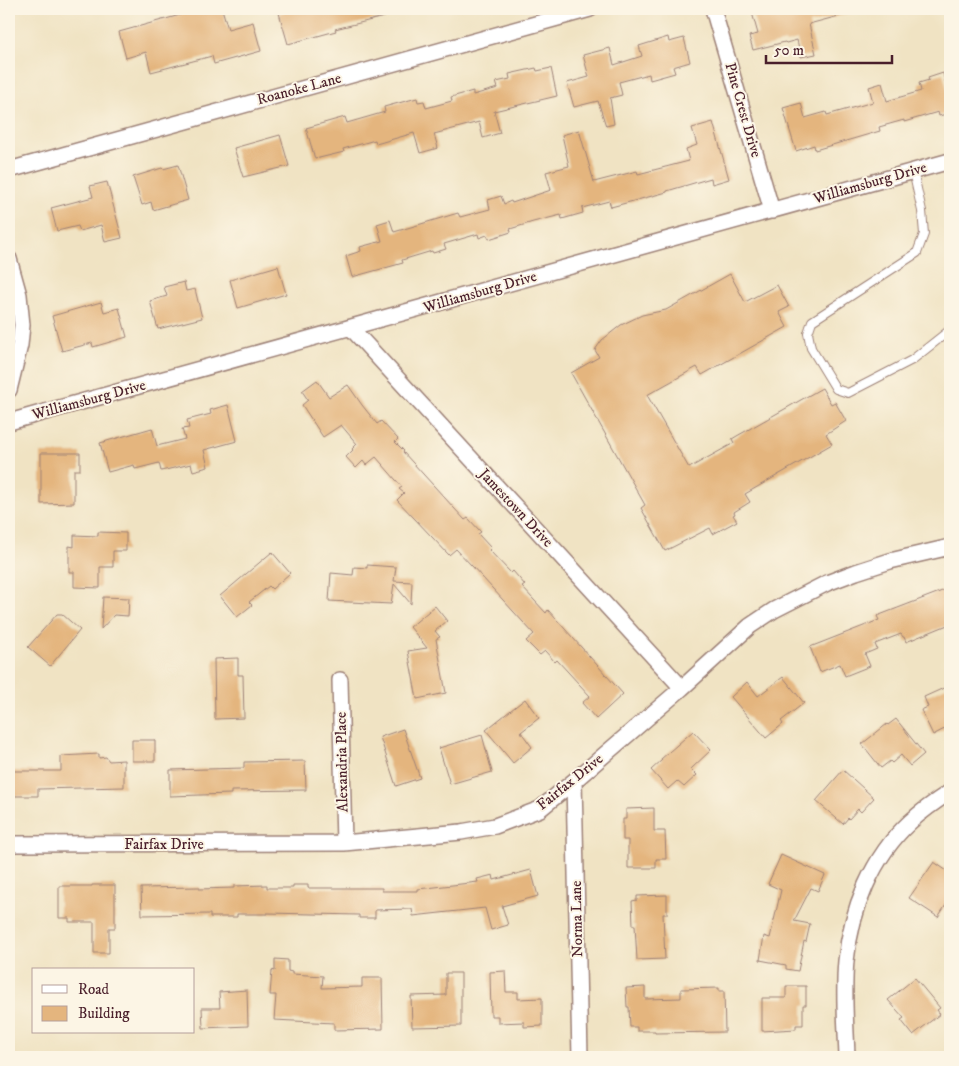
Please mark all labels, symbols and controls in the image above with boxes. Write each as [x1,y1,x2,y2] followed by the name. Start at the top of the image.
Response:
[766,32,893,64] scale bar
[774,41,804,60] text: 50 m
[720,60,766,160] street label: Pine Crest Drive
[255,69,343,109] street label: Roanoke Lane
[810,158,929,209] street label: Williamsburg Drive
[420,267,539,318] street label: Williamsburg Drive
[29,376,148,425] street label: Williamsburg Drive
[473,463,557,551] street label: Jamestown Drive
[332,712,352,812] street label: Alexandria Place
[533,750,607,814] street label: Fairfax Drive
[124,835,204,854] street label: Fairfax Drive
[567,880,587,958] street label: Norma Lane
[32,968,195,1034] legend
[78,980,110,999] text: Road
[78,1004,130,1023] text: Building

